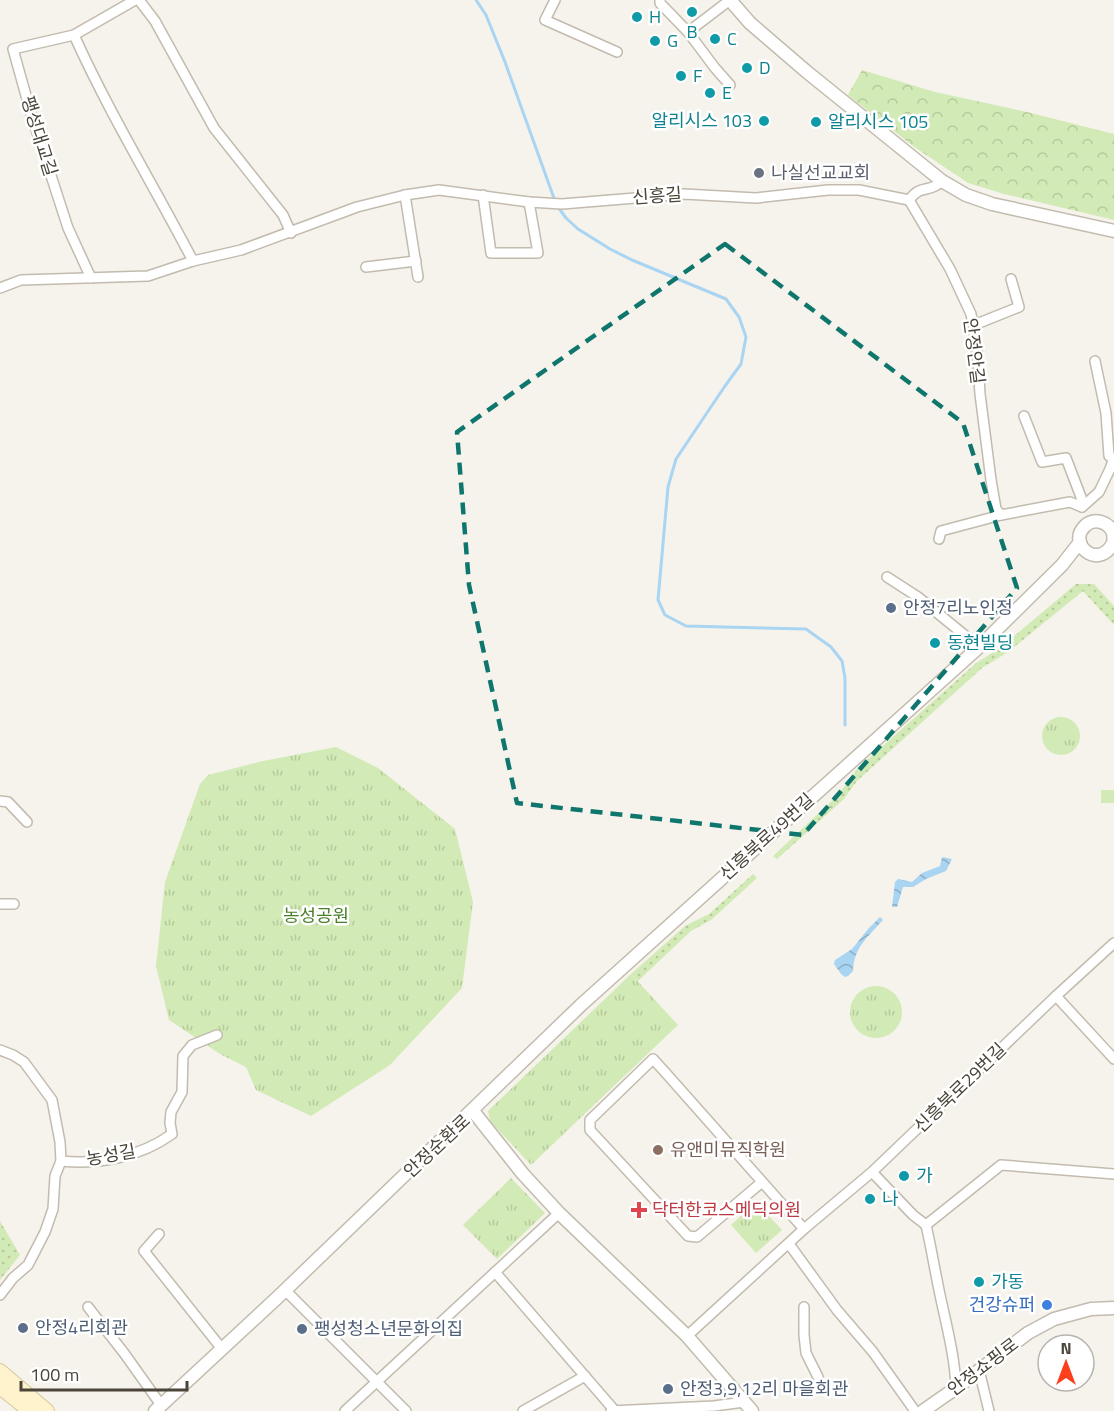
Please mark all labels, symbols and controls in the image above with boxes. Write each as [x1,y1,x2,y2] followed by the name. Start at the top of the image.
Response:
[649,3,661,30] place label: H
[685,5,699,19] marker: B
[630,10,644,24] marker: H
[686,18,698,45] place label: B
[727,25,737,52] place label: C
[667,27,678,54] place label: G
[708,32,722,46] marker: C
[648,34,662,48] marker: G
[759,54,771,81] place label: D
[740,61,754,75] marker: D
[693,62,702,89] place label: F
[674,69,688,83] marker: F
[722,79,732,106] place label: E
[703,86,717,100] marker: E
[14,92,64,179] street label: 팽성대교길
[652,107,752,134] place label: 알리시스 103
[828,108,928,135] place label: 알리시스 105
[757,114,771,128] marker: 알리시스 103
[809,115,823,129] marker: 알리시스 105
[771,159,870,186] place label: 나실선교교회
[752,166,766,180] marker: 나실선교교회
[631,180,683,211] street label: 신흥길
[957,316,992,385] street label: 안정안길
[903,594,1012,621] place label: 안정7리노인정
[884,601,898,615] marker: 안정7리노인정
[947,629,1013,656] place label: 동현빌딩
[928,636,942,650] marker: 동현빌딩
[713,787,820,887] street label: 신흥북로49번길
[283,902,349,929] park label: 농성공원
[907,1036,1012,1139] street label: 신흥북로29번길
[397,1108,476,1184] street label: 안정순환로
[670,1136,786,1163] place label: 유앤미뮤직학원
[84,1137,138,1172] street label: 농성길
[651,1143,665,1157] marker: 유앤미뮤직학원
[916,1162,933,1189] place label: 가
[897,1169,911,1183] marker: 가
[882,1185,899,1212] place label: 나
[863,1192,877,1206] marker: 나
[652,1196,801,1223] place label: 닥터한코스메딕의원
[630,1201,648,1219] marker: 닥터한코스메딕의원
[991,1268,1024,1295] place label: 가동
[972,1275,986,1289] marker: 가동
[969,1291,1035,1318] place label: 건강슈퍼
[1040,1298,1054,1312] marker: 건강슈퍼
[35,1314,128,1341] place label: 안정4리회관
[314,1315,463,1342] place label: 팽성청소년문화의집
[16,1321,30,1335] marker: 안정4리회관
[295,1322,309,1336] marker: 팽성청소년문화의집
[942,1331,1024,1402] street label: 안정쇼핑로
[1036,1333,1096,1393] north arrow
[1060,1336,1072,1360] text: N
[21,1354,188,1392] scale bar
[30,1361,79,1388] text: 100 m
[680,1375,849,1402] place label: 안정3,9,12리 마을회관
[661,1382,675,1396] marker: 안정3,9,12리 마을회관

